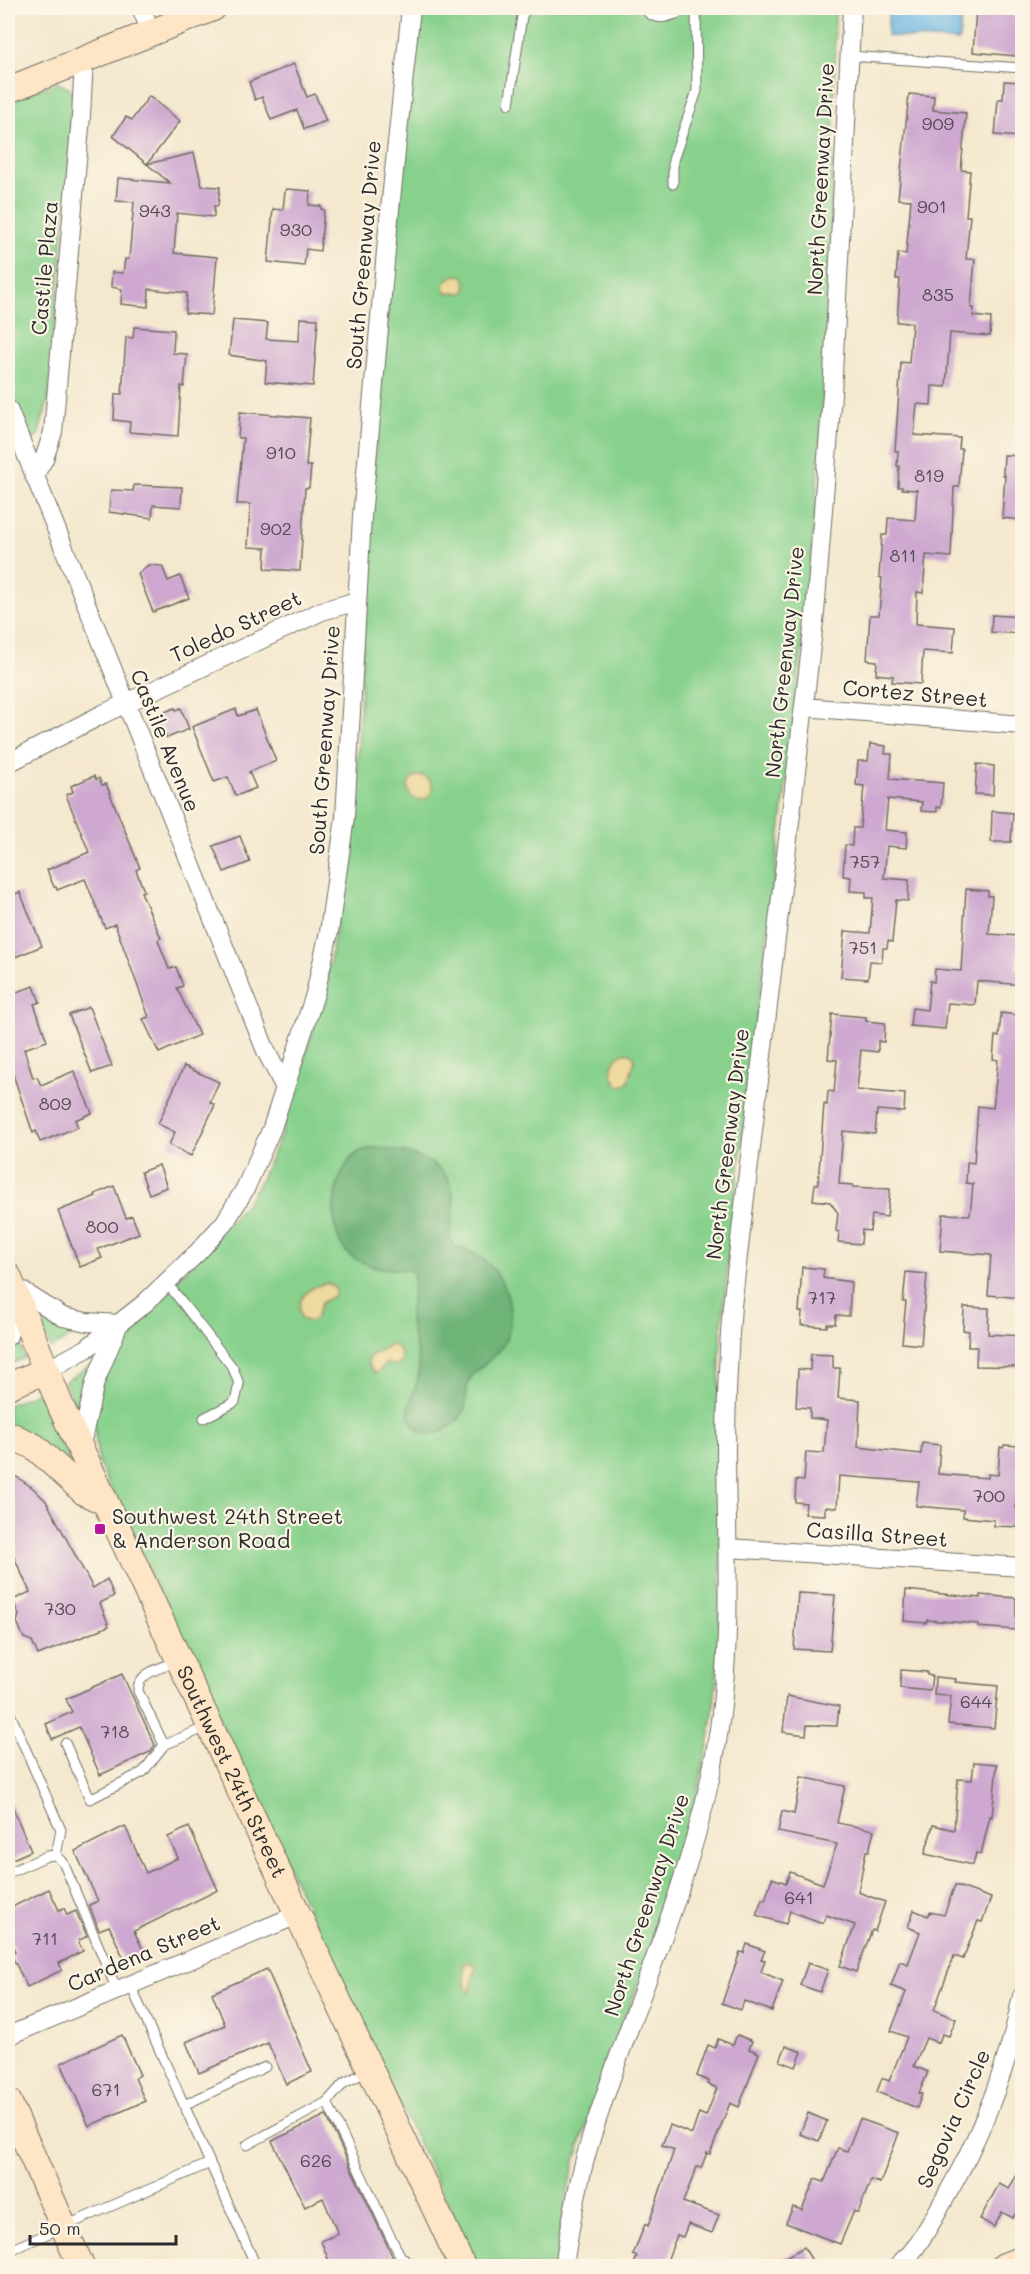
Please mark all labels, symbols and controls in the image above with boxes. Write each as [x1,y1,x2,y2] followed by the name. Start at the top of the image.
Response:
[800,62,839,296] street label: North Greenway Drive
[922,111,955,135] house number: 909
[339,139,386,371] street label: South Greenway Drive
[917,194,947,218] house number: 901
[139,198,171,222] house number: 943
[24,200,63,336] street label: Castile Plaza
[280,217,312,241] house number: 930
[922,282,954,306] house number: 835
[266,440,296,464] house number: 910
[914,463,944,487] house number: 819
[260,516,292,540] house number: 902
[890,543,916,567] house number: 811
[758,545,809,779] street label: North Greenway Drive
[165,583,305,668] street label: Toledo Street
[302,624,345,855] street label: South Greenway Drive
[125,665,207,816] street label: Castile Avenue
[841,673,989,712] street label: Cortez Street
[850,849,880,873] house number: 757
[849,935,877,959] house number: 751
[699,1027,754,1261] street label: North Greenway Drive
[39,1091,72,1115] house number: 809
[85,1214,119,1238] house number: 800
[808,1285,836,1309] house number: 717
[973,1483,1005,1507] house number: 700
[112,1502,343,1553] place label: Southwest 24th Street & Anderson Road
[805,1515,949,1552] street label: Casilla Street
[93,1522,107,1536] marker: Southwest 24th Street & Anderson Road
[44,1596,76,1620] house number: 730
[172,1661,294,1882] street label: Southwest 24th Street
[960,1689,992,1713] house number: 644
[101,1719,130,1743] house number: 718
[597,1790,694,2019] street label: North Greenway Drive
[784,1885,814,1909] house number: 641
[63,1908,224,1997] street label: Cardena Street
[32,1926,58,1950] house number: 711
[910,2045,995,2192] street label: Segovia Circle
[92,2077,120,2101] house number: 671
[300,2148,332,2172] house number: 626
[30,2208,176,2246] scale bar
[39,2216,81,2240] text: 50 m

